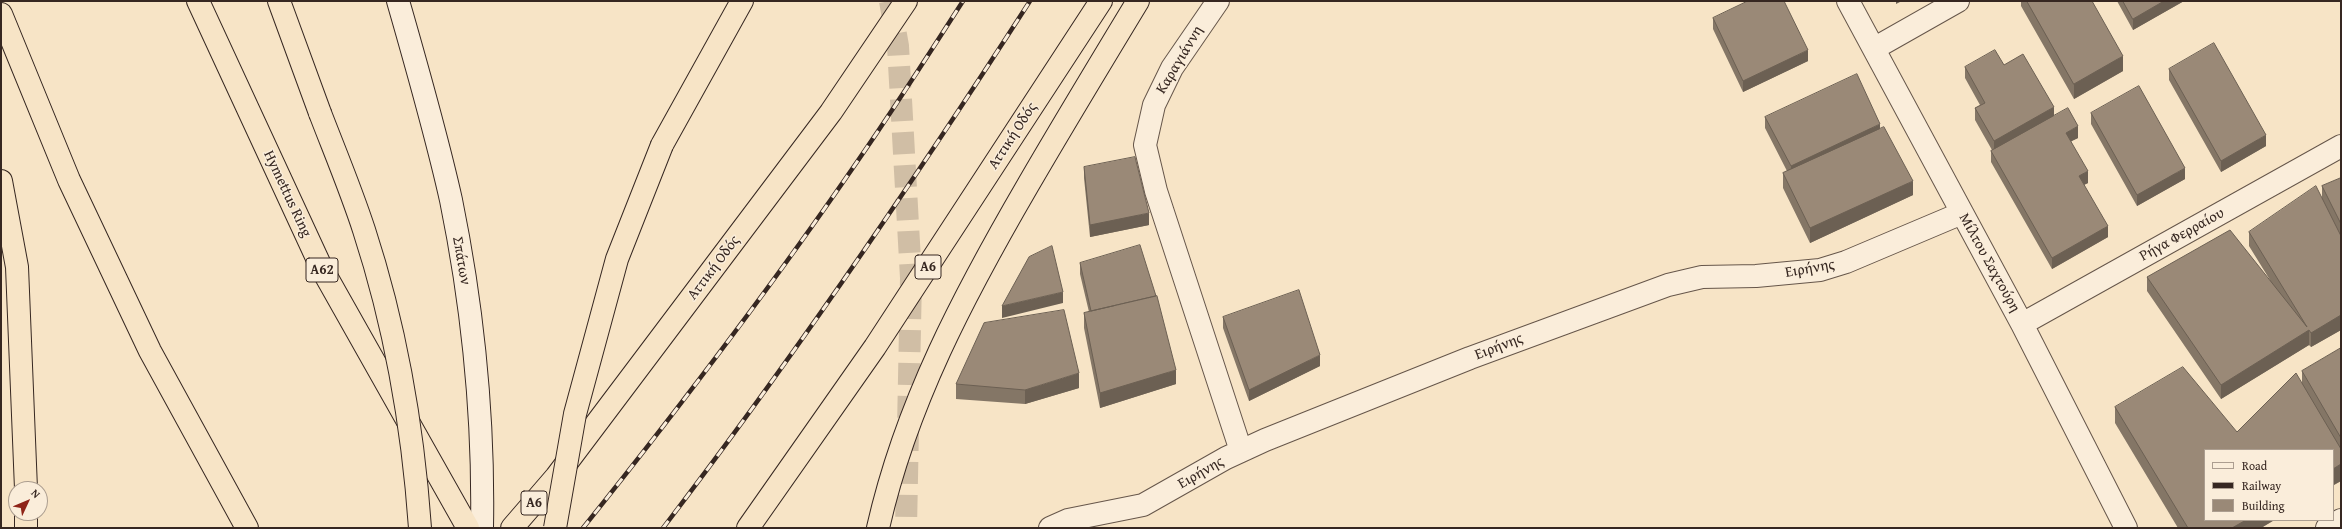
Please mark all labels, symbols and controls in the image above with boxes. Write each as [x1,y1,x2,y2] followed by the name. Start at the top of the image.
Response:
[1153,23,1207,97] street label: Καραγιάννη
[985,99,1041,173] street label: Αττική Οδός
[259,148,315,240] street label: Hymettus Ring
[2136,204,2228,266] street label: Ρήγα Φερραίου
[1954,210,2024,316] street label: Μίλτου Σαχτούρη
[684,232,744,304] street label: Αττική Οδός
[448,235,474,287] street label: Σπάτων
[915,255,941,279] road number: Α6
[1784,256,1836,282] street label: Ειρήνης
[306,258,338,282] road number: Α62
[1472,330,1526,364] street label: Ειρήνης
[2204,449,2334,521] legend
[1175,453,1227,493] street label: Ειρήνης
[2242,457,2267,474] text: Road
[2242,477,2281,494] text: Railway
[8,481,48,521] north arrow
[28,485,44,502] text: N
[521,491,547,515] road number: Α6
[2242,497,2285,514] text: Building

